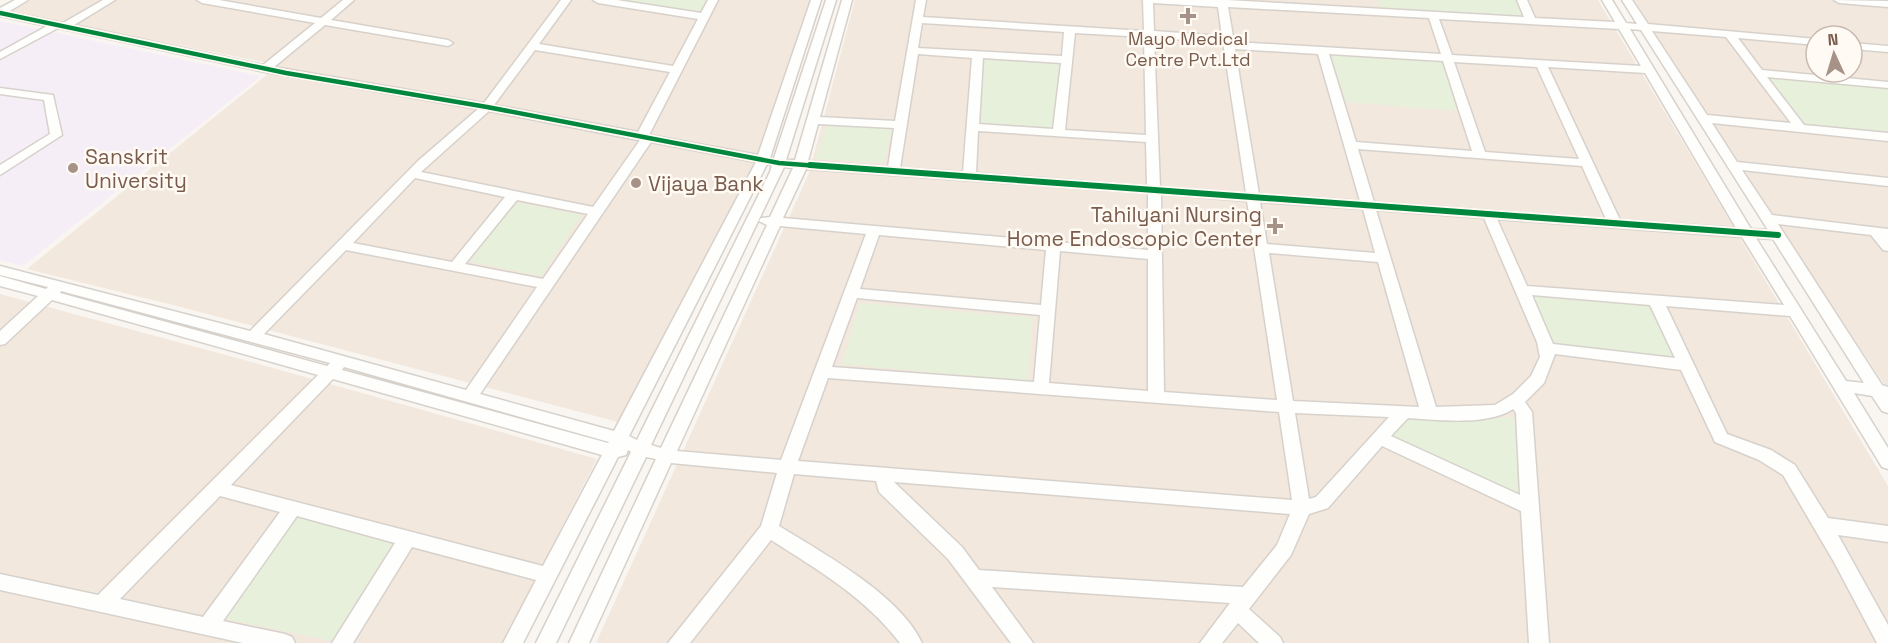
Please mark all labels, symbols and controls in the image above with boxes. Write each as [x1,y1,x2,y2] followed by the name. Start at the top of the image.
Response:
[1179,7,1197,25] marker: Mayo Medical Centre Pvt.Ltd
[1804,24,1864,84] north arrow
[1126,27,1250,71] place label: Mayo Medical Centre Pvt.Ltd
[1827,29,1839,50] text: N
[85,143,187,194] place label: Sanskrit University
[66,161,80,175] marker: Sanskrit University
[648,170,764,197] place label: Vijaya Bank
[629,176,643,190] marker: Vijaya Bank
[1007,201,1262,252] place label: Tahilyani Nursing Home Endoscopic Center
[1266,217,1284,235] marker: Tahilyani Nursing Home Endoscopic Center

